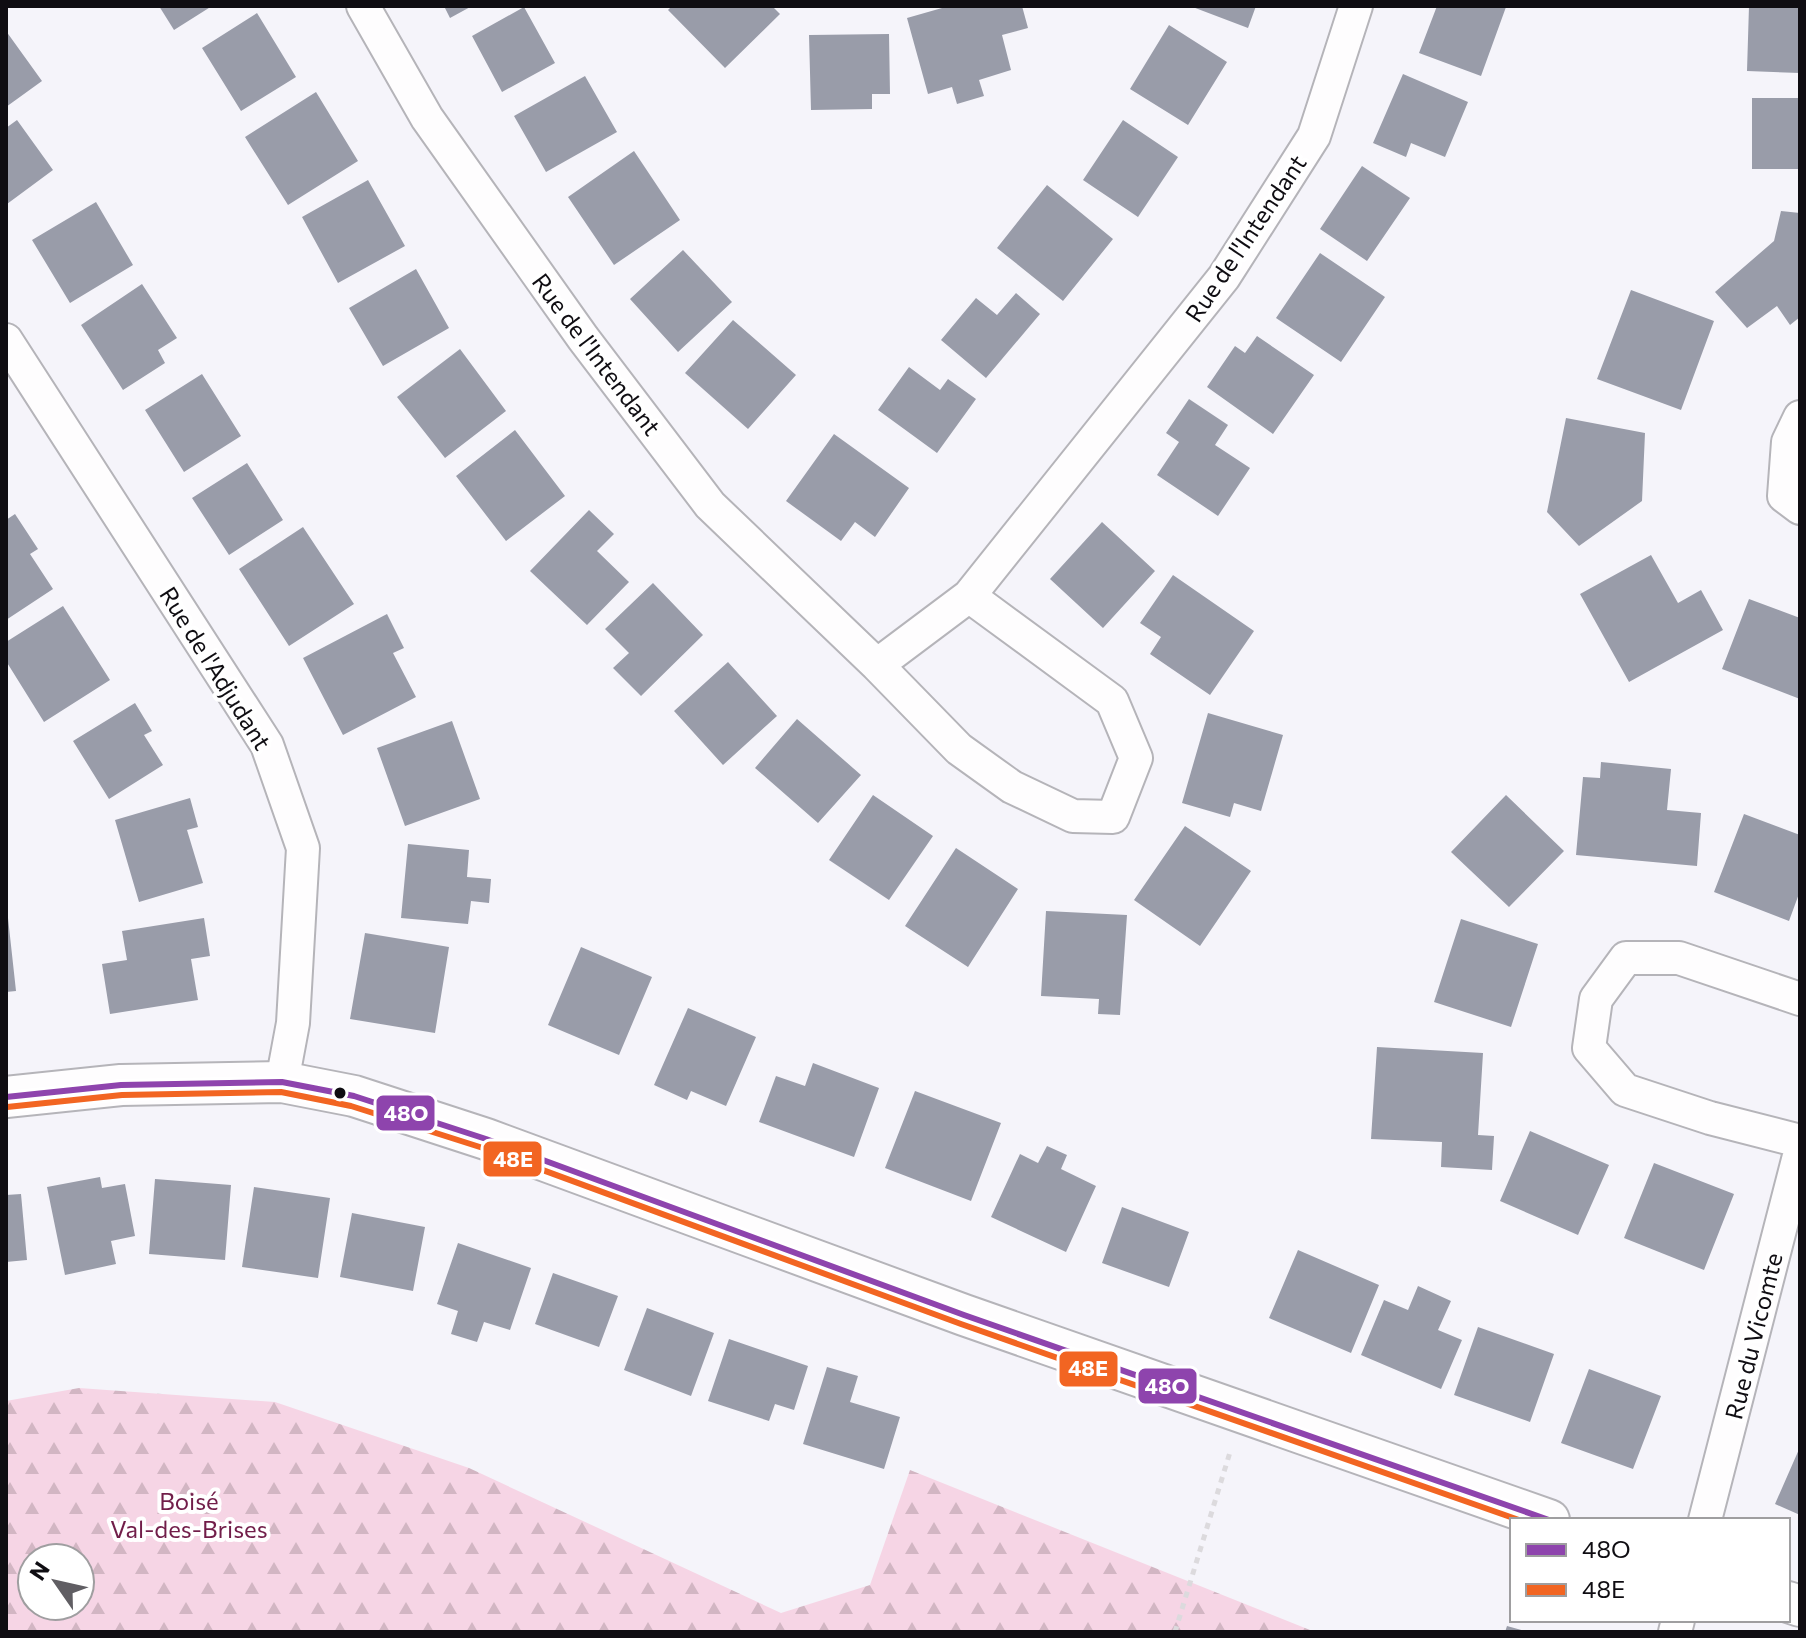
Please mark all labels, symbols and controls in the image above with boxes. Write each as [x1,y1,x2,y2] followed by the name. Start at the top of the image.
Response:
[1178,149,1312,327] street label: Rue de l'Intendant
[527,267,667,441] street label: Rue de l'Intendant
[154,581,278,755] street label: Rue de l'Adjudant
[332,1085,348,1101] unlabelled marker
[375,1094,436,1132] line badge: 48O
[383,1099,429,1126] text: 48O
[482,1140,543,1178] line badge: 48E
[493,1145,533,1172] text: 48E
[1718,1250,1788,1422] street label: Rue du Vicomte
[1058,1350,1119,1388] line badge: 48E
[1068,1354,1108,1381] text: 48E
[1137,1367,1198,1405] line badge: 48O
[1144,1372,1190,1399] text: 48O
[110,1486,268,1543] park label: Boisé Val-des-Brises
[1510,1518,1790,1622] legend
[1582,1534,1631,1563] text: 48O
[16,1542,96,1622] north arrow
[23,1556,55,1585] text: N
[1582,1574,1625,1603] text: 48E

